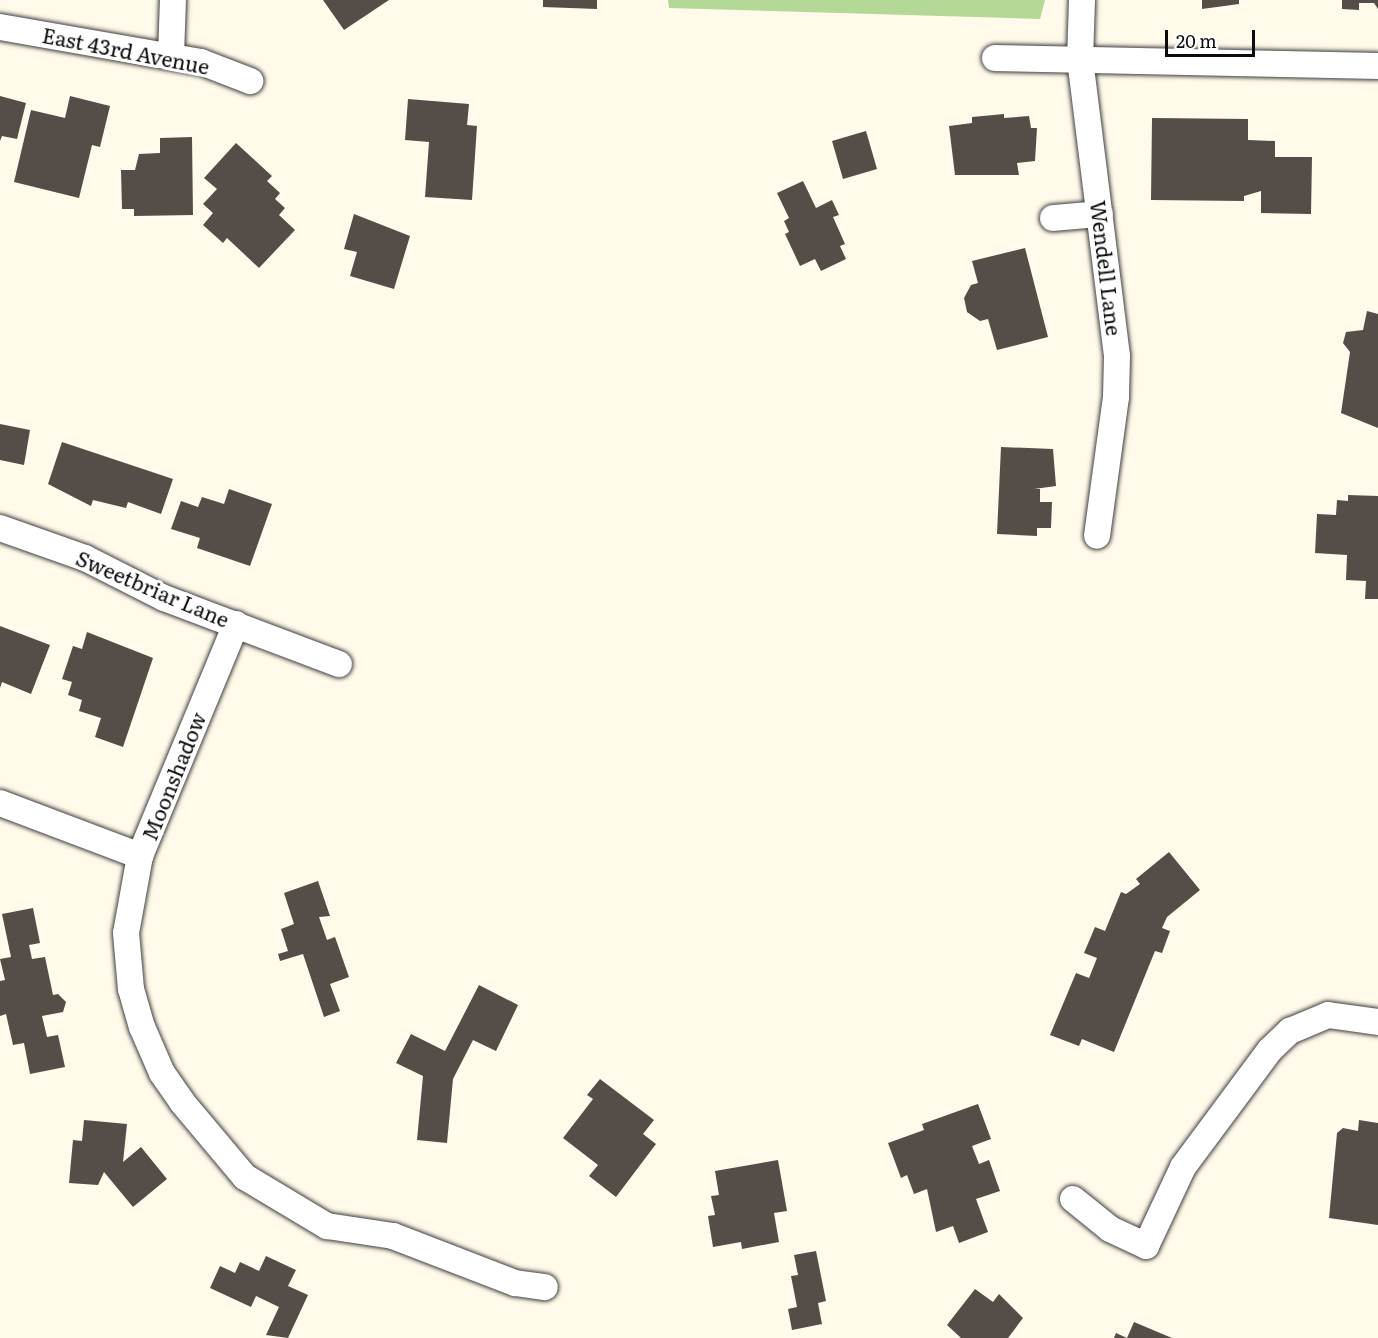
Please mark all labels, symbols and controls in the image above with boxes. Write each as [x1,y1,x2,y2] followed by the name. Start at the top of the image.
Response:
[1168,18,1258,56] scale bar
[40,21,212,79] street label: East 43rd Avenue
[1176,27,1217,54] text: 20 m
[1086,199,1128,337] street label: Wendell Lane
[73,544,233,632] street label: Sweetbriar Lane
[136,708,210,844] street label: Moonshadow

